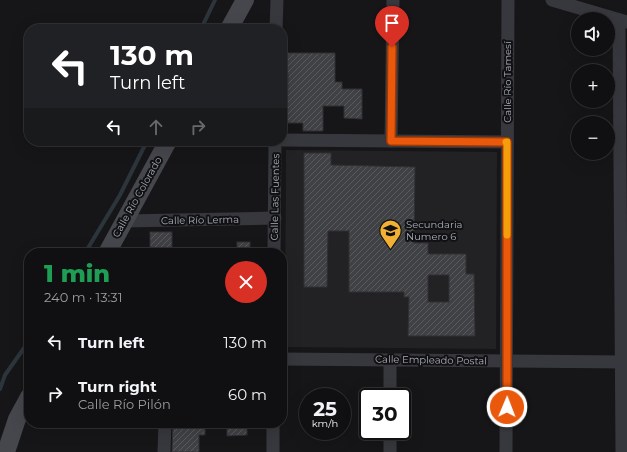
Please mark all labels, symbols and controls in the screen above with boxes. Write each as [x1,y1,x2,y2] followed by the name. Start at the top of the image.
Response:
[375,6,409,47] pin
[381,12,403,34] icon: arrive
[571,12,615,160] map controls
[571,12,615,56] button: sound
[110,38,194,72] text: 130 m
[44,40,96,92] icon: left
[501,40,514,123] street label: Calle Río Tamesí
[571,64,615,108] button: +
[110,72,185,94] text: Turn left
[103,116,125,138] icon: left
[145,116,167,138] icon: ahead
[187,116,209,138] icon: right
[571,116,615,160] button: −
[268,153,282,240] street label: Calle Las Fuentes
[109,154,165,240] street label: Calle Río Colorado
[161,213,239,227] street label: Calle Río Lerma
[378,217,404,250] school or university icon: Secundaria Numero 6
[406,218,463,243] place label: Secundaria Numero 6
[44,259,110,288] text: 1 min
[225,261,267,303] button: close
[44,289,122,305] text: 240 m · 13:31
[44,331,66,353] icon: left
[78,333,145,352] text: Turn left
[223,333,267,352] text: 130 m
[375,353,487,367] street label: Calle Empleado Postal
[78,377,157,396] text: Turn right
[44,383,66,405] icon: right
[228,385,267,404] text: 60 m
[486,386,528,428] position arrow
[359,388,411,440] speed limit sign: 30
[78,396,171,412] text: Calle Río Pilón
[313,397,337,421] text: 25
[312,417,338,430] text: km/h

